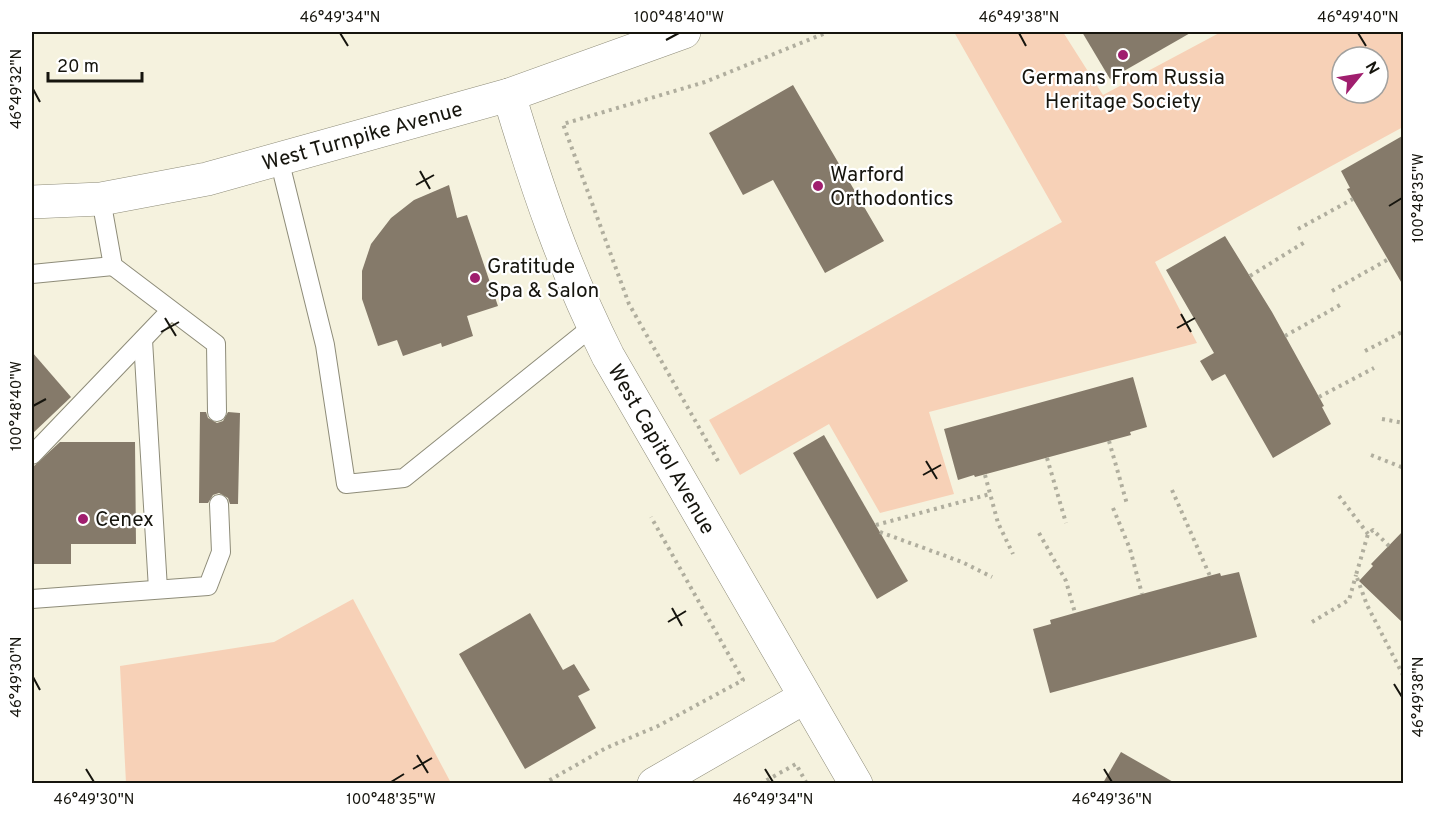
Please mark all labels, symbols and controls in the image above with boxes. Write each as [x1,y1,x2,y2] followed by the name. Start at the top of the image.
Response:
[300,9,380,28] text: 46°49'34"N
[634,9,724,28] text: 100°48'40"W
[979,9,1059,28] text: 46°49'38"N
[1317,9,1399,28] text: 46°49'40"N
[48,45,142,83] scale bar
[1330,45,1390,105] north arrow
[1116,48,1130,62] marker: Germans From Russia Heritage Society
[8,49,27,129] text: 46°49'32"N
[57,56,99,79] text: 20 m
[1360,59,1383,78] text: N
[1021,65,1225,116] place label: Germans From Russia Heritage Society
[259,97,466,178] street label: West Turnpike Avenue
[1410,153,1429,243] text: 100°48'35"W
[830,162,954,213] place label: Warford Orthodontics
[811,179,825,193] marker: Warford Orthodontics
[487,254,599,305] place label: Gratitude Spa & Salon
[468,271,482,285] marker: Gratitude Spa & Salon
[601,360,720,540] street label: West Capitol Avenue
[8,361,27,451] text: 100°48'40"W
[95,507,154,534] place label: Cenex
[76,512,90,526] marker: Cenex
[8,637,27,717] text: 46°49'30"N
[1410,657,1429,737] text: 46°49'38"N
[54,791,134,810] text: 46°49'30"N
[346,791,436,810] text: 100°48'35"W
[733,791,813,810] text: 46°49'34"N
[1072,791,1152,810] text: 46°49'36"N

